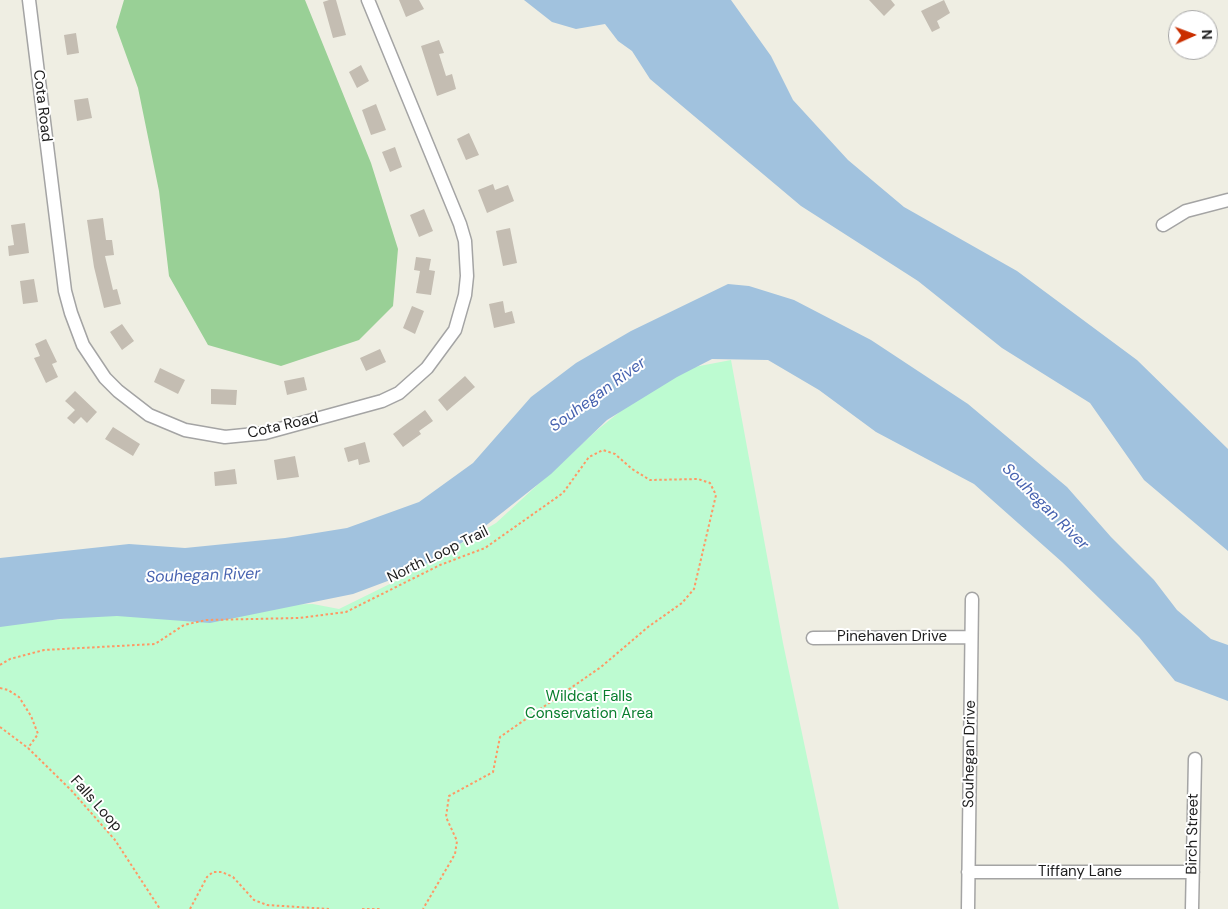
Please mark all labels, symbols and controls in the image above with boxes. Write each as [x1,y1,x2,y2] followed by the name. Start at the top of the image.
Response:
[1168,10,1218,60] north arrow
[1198,29,1216,40] text: N
[29,69,55,143] street label: Cota Road
[546,354,650,436] water label: Souhegan River
[246,409,320,443] street label: Cota Road
[998,460,1092,554] water label: Souhegan River
[384,523,492,587] street label: North Loop Trail
[145,564,261,588] water label: Souhegan River
[837,628,947,646] street label: Pinehaven Drive
[525,688,653,723] park label: Wildcat Falls Conservation Area
[960,700,980,808] street label: Souhegan Drive
[66,772,126,836] street label: Falls Loop
[1183,793,1203,875] street label: Birch Street
[1038,863,1122,881] street label: Tiffany Lane

